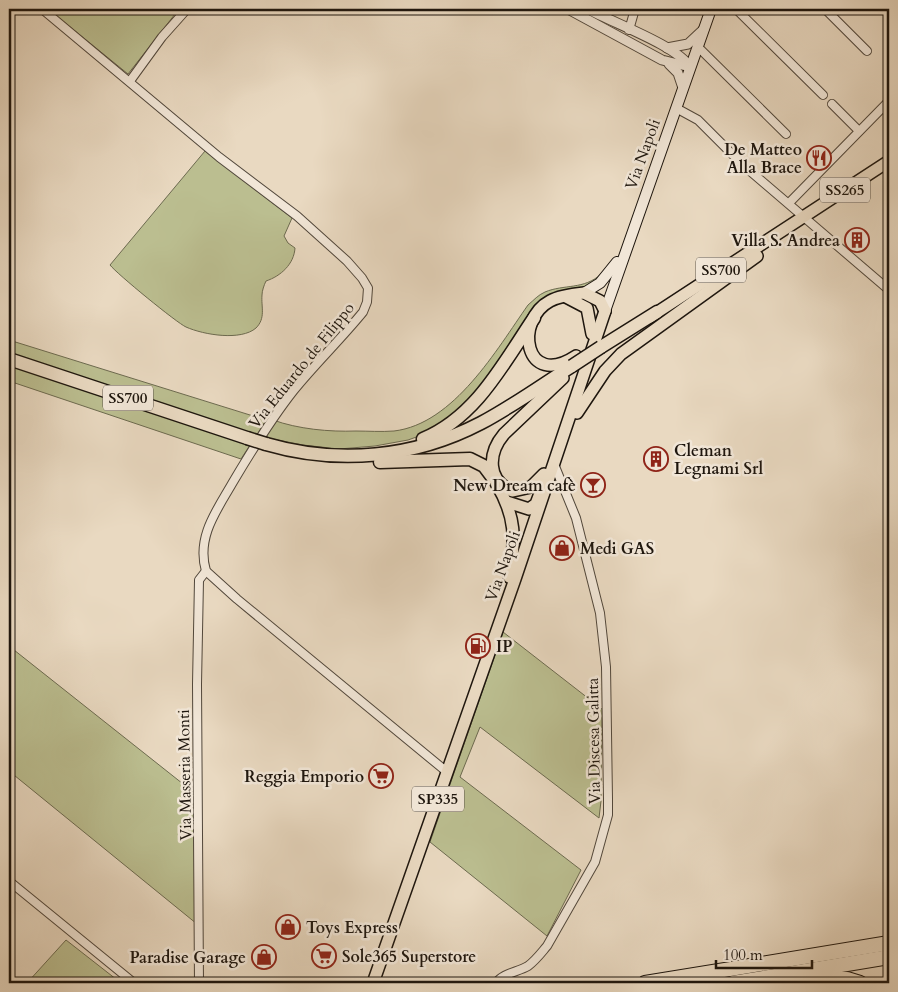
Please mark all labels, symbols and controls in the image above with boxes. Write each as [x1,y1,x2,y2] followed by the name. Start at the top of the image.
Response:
[620,115,666,193] street label: Via Napoli
[724,139,802,179] place label: De Matteo Alla Brace
[806,145,832,171] restaurant icon: De Matteo Alla Brace
[820,178,870,202] road number: SS265
[844,227,870,253] building icon: Villa S. Andrea
[731,230,840,252] place label: Villa S. Andrea
[696,258,746,282] road number: SS700
[244,298,360,433] street label: Via Eduardo de Filippo
[103,386,153,410] road number: SS700
[674,440,763,480] place label: Cleman Legnami Srl
[643,446,669,472] building icon: Cleman Legnami Srl
[580,472,606,498] bar icon: New Dream cafè
[453,475,576,497] place label: New Dream cafè
[480,527,526,605] street label: Via Napoli
[549,535,575,561] shop icon: Medi GAS
[580,538,654,560] place label: Medi GAS
[465,633,491,659] fuel station icon: IP
[496,636,512,658] place label: IP
[582,677,606,804] street label: Via Discesa Galitta
[173,709,197,841] street label: Via Masseria Monti
[368,763,394,789] supermarket icon: Reggia Emporio
[244,766,364,788] place label: Reggia Emporio
[412,786,464,812] road number: SP335
[275,914,301,940] shop icon: Toys Express
[306,917,398,939] place label: Toys Express
[716,937,812,969] scale bar
[311,943,337,969] supermarket icon: Sole365 Superstore
[251,944,277,970] shop icon: Paradise Garage
[723,945,763,965] text: 100 m
[342,946,476,968] place label: Sole365 Superstore
[130,947,246,969] place label: Paradise Garage

